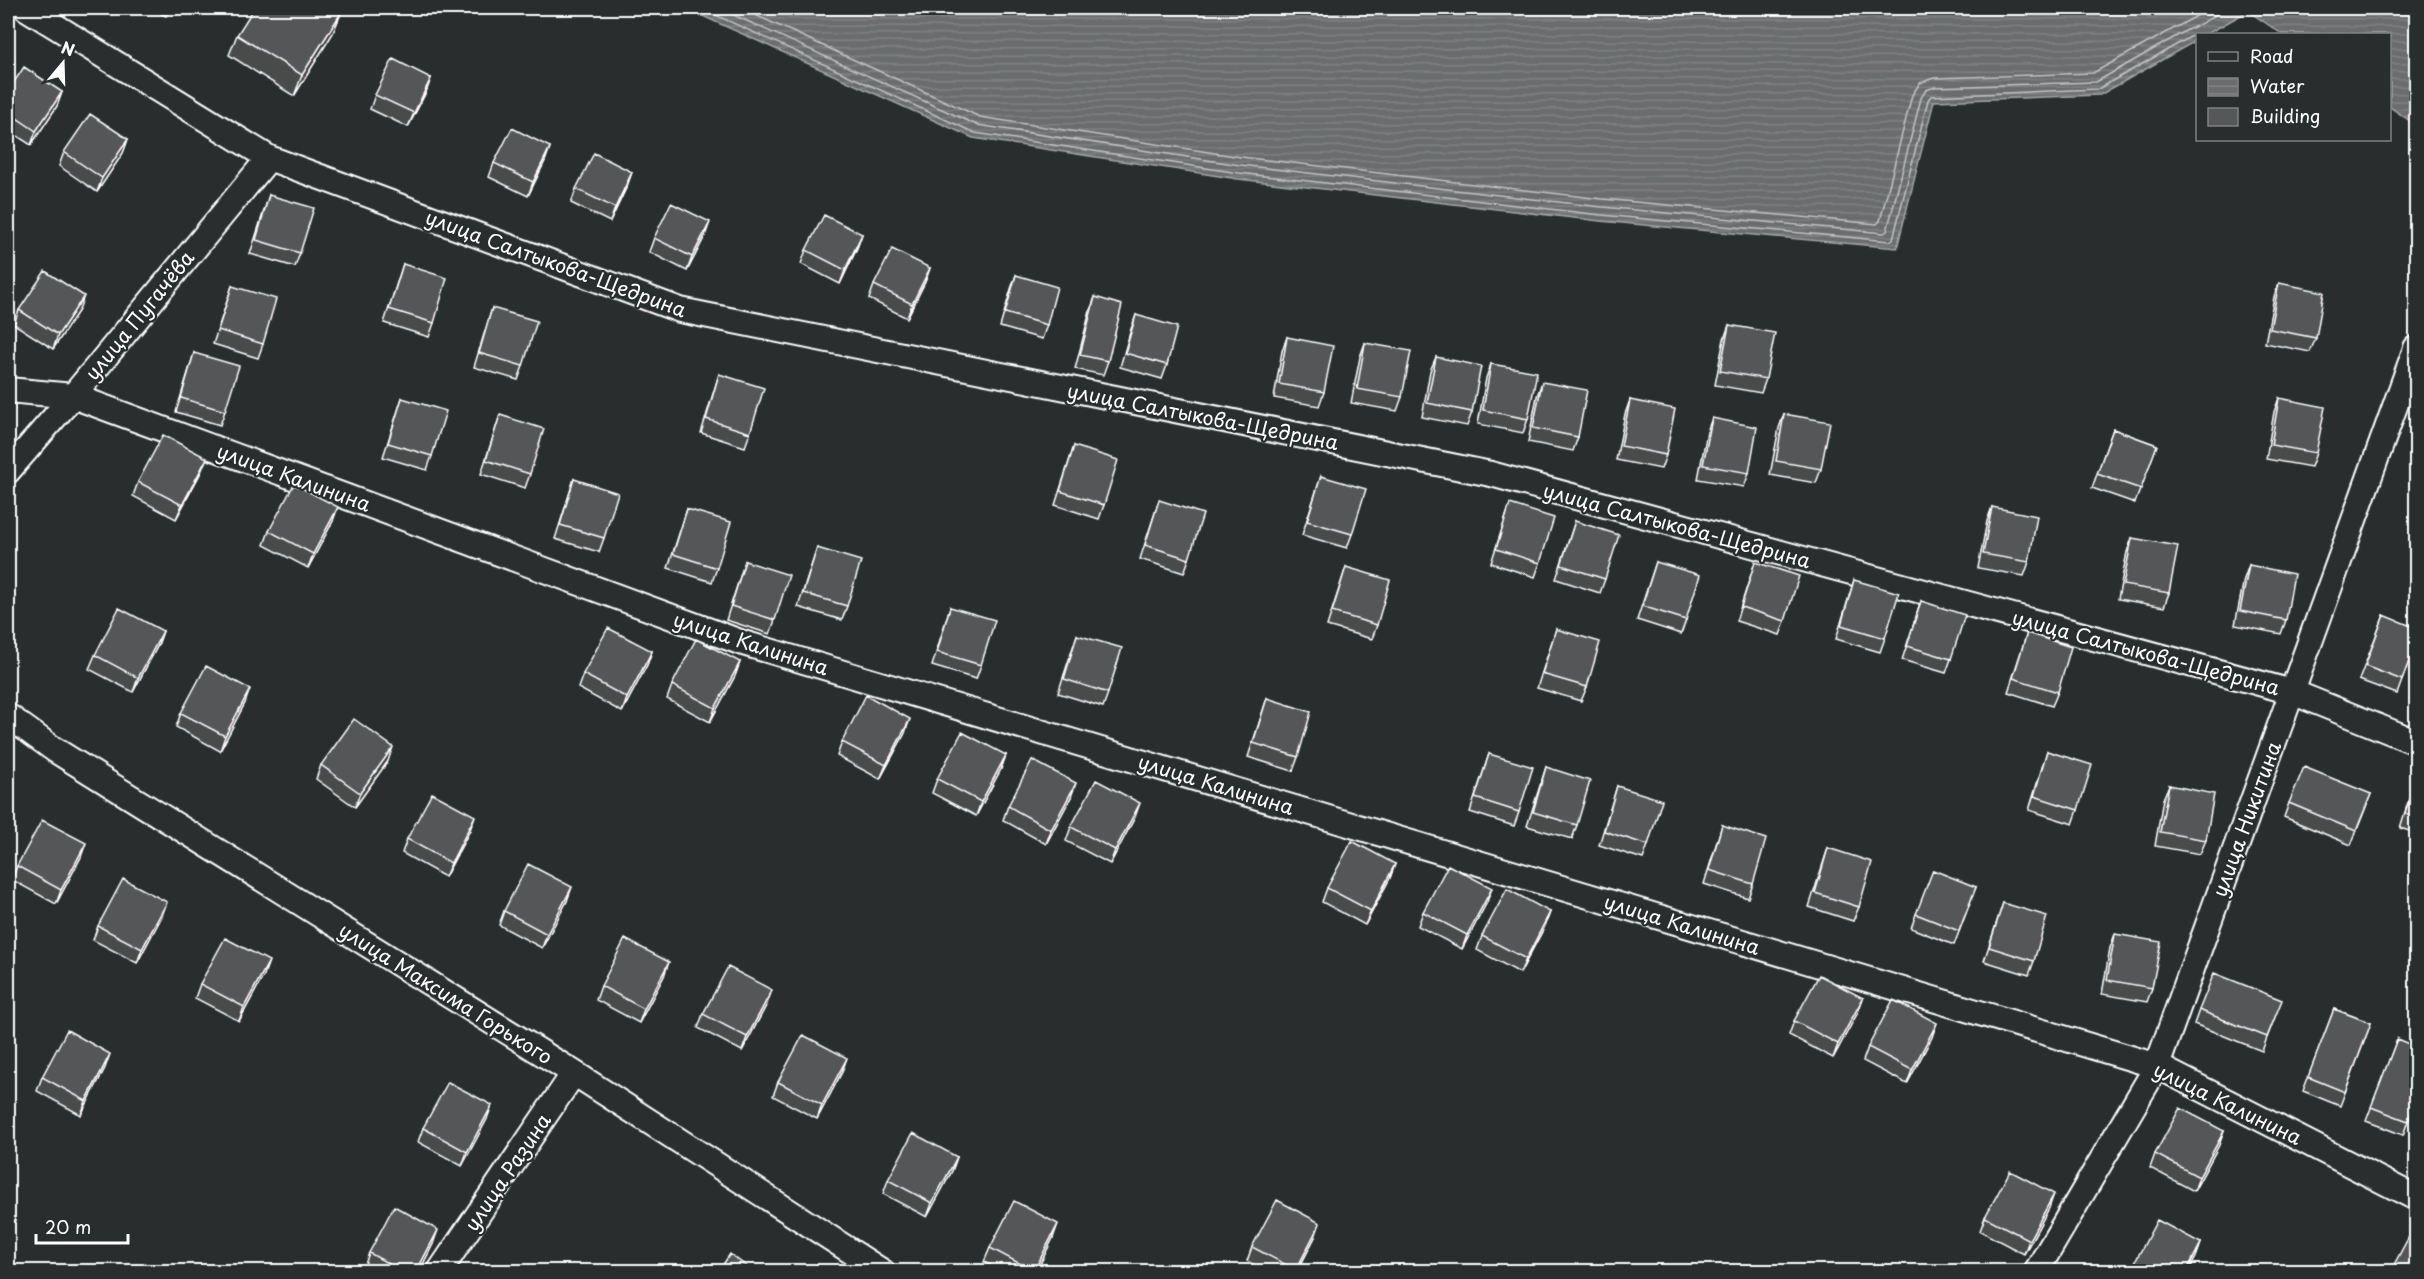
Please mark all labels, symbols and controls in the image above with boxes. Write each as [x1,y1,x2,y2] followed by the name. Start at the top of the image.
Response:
[33,33,93,93] north arrow
[2196,33,2391,141] legend
[58,34,78,61] text: N
[2250,42,2294,69] text: Road
[2250,72,2305,99] text: Water
[2250,102,2320,129] text: Building
[421,202,691,324] street label: улица Салтыкова-Щедрина
[77,243,201,386] street label: улица Пугачёва
[1065,375,1342,457] street label: улица Салтыкова-Щедрина
[213,435,375,519] street label: улица Калинина
[1540,475,1814,575] street label: улица Салтыкова-Щедрина
[2009,602,2283,702] street label: улица Салтыкова-Щедрина
[670,604,833,682] street label: улица Калинина
[2204,737,2288,901] street label: улица Никитина
[1134,746,1298,822] street label: улица Калинина
[1600,886,1764,962] street label: улица Калинина
[333,915,559,1071] street label: улица Максима Горького
[2149,1054,2308,1152] street label: улица Калинина
[456,1107,558,1237] street label: улица Разина
[36,1207,128,1245] scale bar
[45,1213,91,1240] text: 20 m

